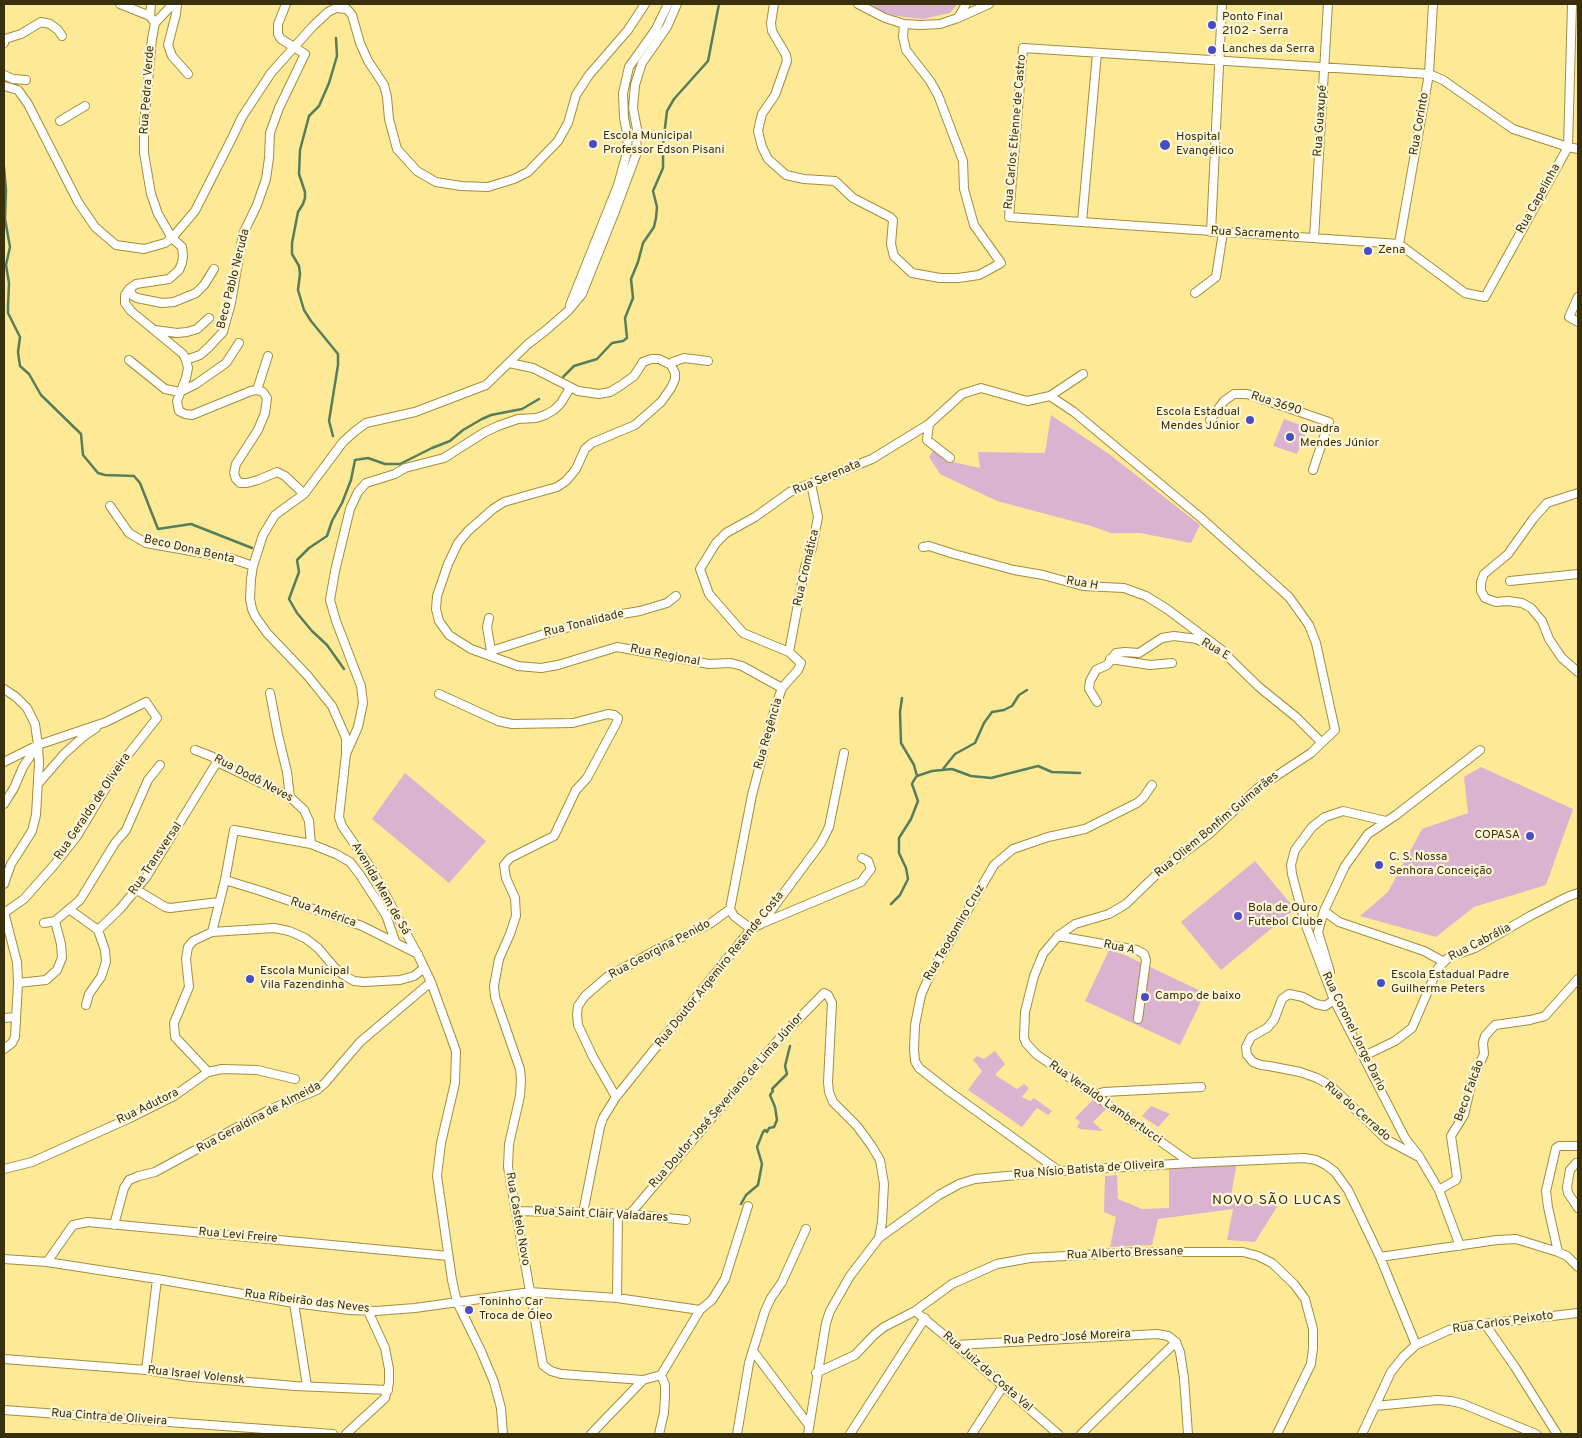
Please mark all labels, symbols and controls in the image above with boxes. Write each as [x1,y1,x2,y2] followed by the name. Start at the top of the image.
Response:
[1222,11,1288,39] place label: Ponto Final 2102 - Serra
[1206,19,1218,31] marker: Ponto Final 2102 - Serra
[1222,43,1315,57] place label: Lanches da Serra
[1206,44,1218,56] marker: Lanches da Serra
[138,45,158,135] street label: Rua Pedra Verde
[1002,54,1030,210] street label: Rua Carlos Etienne de Castro
[1311,85,1331,157] street label: Rua Guaxupé
[1407,91,1433,157] street label: Rua Corinto
[603,130,724,158] place label: Escola Municipal Professor Edson Pisani
[1176,131,1234,159] place label: Hospital Evangélico
[587,138,599,150] marker: Escola Municipal Professor Edson Pisani
[1158,138,1172,152] marker: Hospital Evangélico
[1514,162,1564,236] street label: Rua Capelinha
[1210,224,1300,244] street label: Rua Sacramento
[215,227,253,331] street label: Beco Pablo Neruda
[1378,244,1405,258] place label: Zena
[1362,245,1374,257] marker: Zena
[1249,389,1303,419] street label: Rua 3690
[1156,406,1240,434] place label: Escola Estadual Mendes Júnior
[1244,414,1256,426] marker: Escola Estadual Mendes Júnior
[1300,423,1379,451] place label: Quadra Mendes Júnior
[1284,431,1296,443] marker: Quadra Mendes Júnior
[791,457,863,499] street label: Rua Serenata
[791,528,823,608] street label: Rua Cromática
[142,533,236,567] street label: Beco Dona Benta
[1065,574,1099,594] street label: Rua H
[542,607,626,641] street label: Rua Tonalidade
[1198,636,1232,664] street label: Rua E
[629,642,701,670] street label: Rua Regional
[752,697,786,771] street label: Rua Regência
[52,751,134,863] street label: Rua Geraldo de Oliveira
[211,752,295,806] street label: Rua Dodô Neves
[1152,769,1282,881] street label: Rua Oliem Bonfim Guimarães
[126,820,186,898] street label: Rua Transversal
[1475,829,1520,843] place label: COPASA
[1524,830,1536,842] marker: COPASA
[348,840,412,938] street label: Avenida Mem de Sá
[1389,851,1492,879] place label: C. S. Nossa Senhora Conceição
[1373,859,1385,871] marker: C. S. Nossa Senhora Conceição
[922,882,988,984] street label: Rua Teodomiro Cruz
[653,889,787,1051] street label: Rua Doutor Argemiro Resende Costa
[288,895,358,931] street label: Rua América
[1248,902,1323,930] place label: Bola de Ouro Futebol Clube
[1232,910,1244,922] marker: Bola de Ouro Futebol Clube
[607,917,713,983] street label: Rua Georgina Penido
[1446,921,1514,965] street label: Rua Cabrália
[1102,938,1136,958] street label: Rua A
[260,965,349,993] place label: Escola Municipal Vila Fazendinha
[1391,969,1509,997] place label: Escola Estadual Padre Guilherme Peters
[1318,970,1388,1094] street label: Rua Coronel Jorge Dario
[244,973,256,985] marker: Escola Municipal Vila Fazendinha
[1375,977,1387,989] marker: Escola Estadual Padre Guilherme Peters
[1155,990,1241,1004] place label: Campo de baixo
[1139,991,1151,1003] marker: Campo de baixo
[647,1010,807,1192] street label: Rua Doutor José Severiano de Lima Júnior
[1046,1058,1164,1148] street label: Rua Veraldo Lambertucci
[1452,1058,1488,1124] street label: Beco Falcão
[195,1079,323,1157] street label: Rua Geraldina de Almeida
[1321,1079,1393,1145] street label: Rua do Cerrado
[115,1086,181,1128] street label: Rua Adutora
[1013,1158,1165,1182] street label: Rua Nísio Batista de Oliveira
[502,1171,532,1267] street label: Rua Castelo Novo
[1210,1193,1344,1209] district label: NOVO SÃO LUCAS
[533,1204,669,1226] street label: Rua Saint Clair Valadares
[198,1225,278,1247] street label: Rua Levi Freire
[1066,1245,1184,1263] street label: Rua Alberto Bressane
[244,1287,370,1317] street label: Rua Ribeirão das Neves
[479,1296,553,1324] place label: Toninho Car Troca de Óleo
[463,1304,475,1316] marker: Toninho Car Troca de Óleo
[1452,1309,1554,1337] street label: Rua Carlos Peixoto
[1003,1327,1131,1349] street label: Rua Pedro José Moreira
[939,1329,1035,1415] street label: Rua Juiz da Costa Val
[147,1364,245,1388] street label: Rua Israel Volensk
[51,1407,167,1429] street label: Rua Cintra de Oliveira

